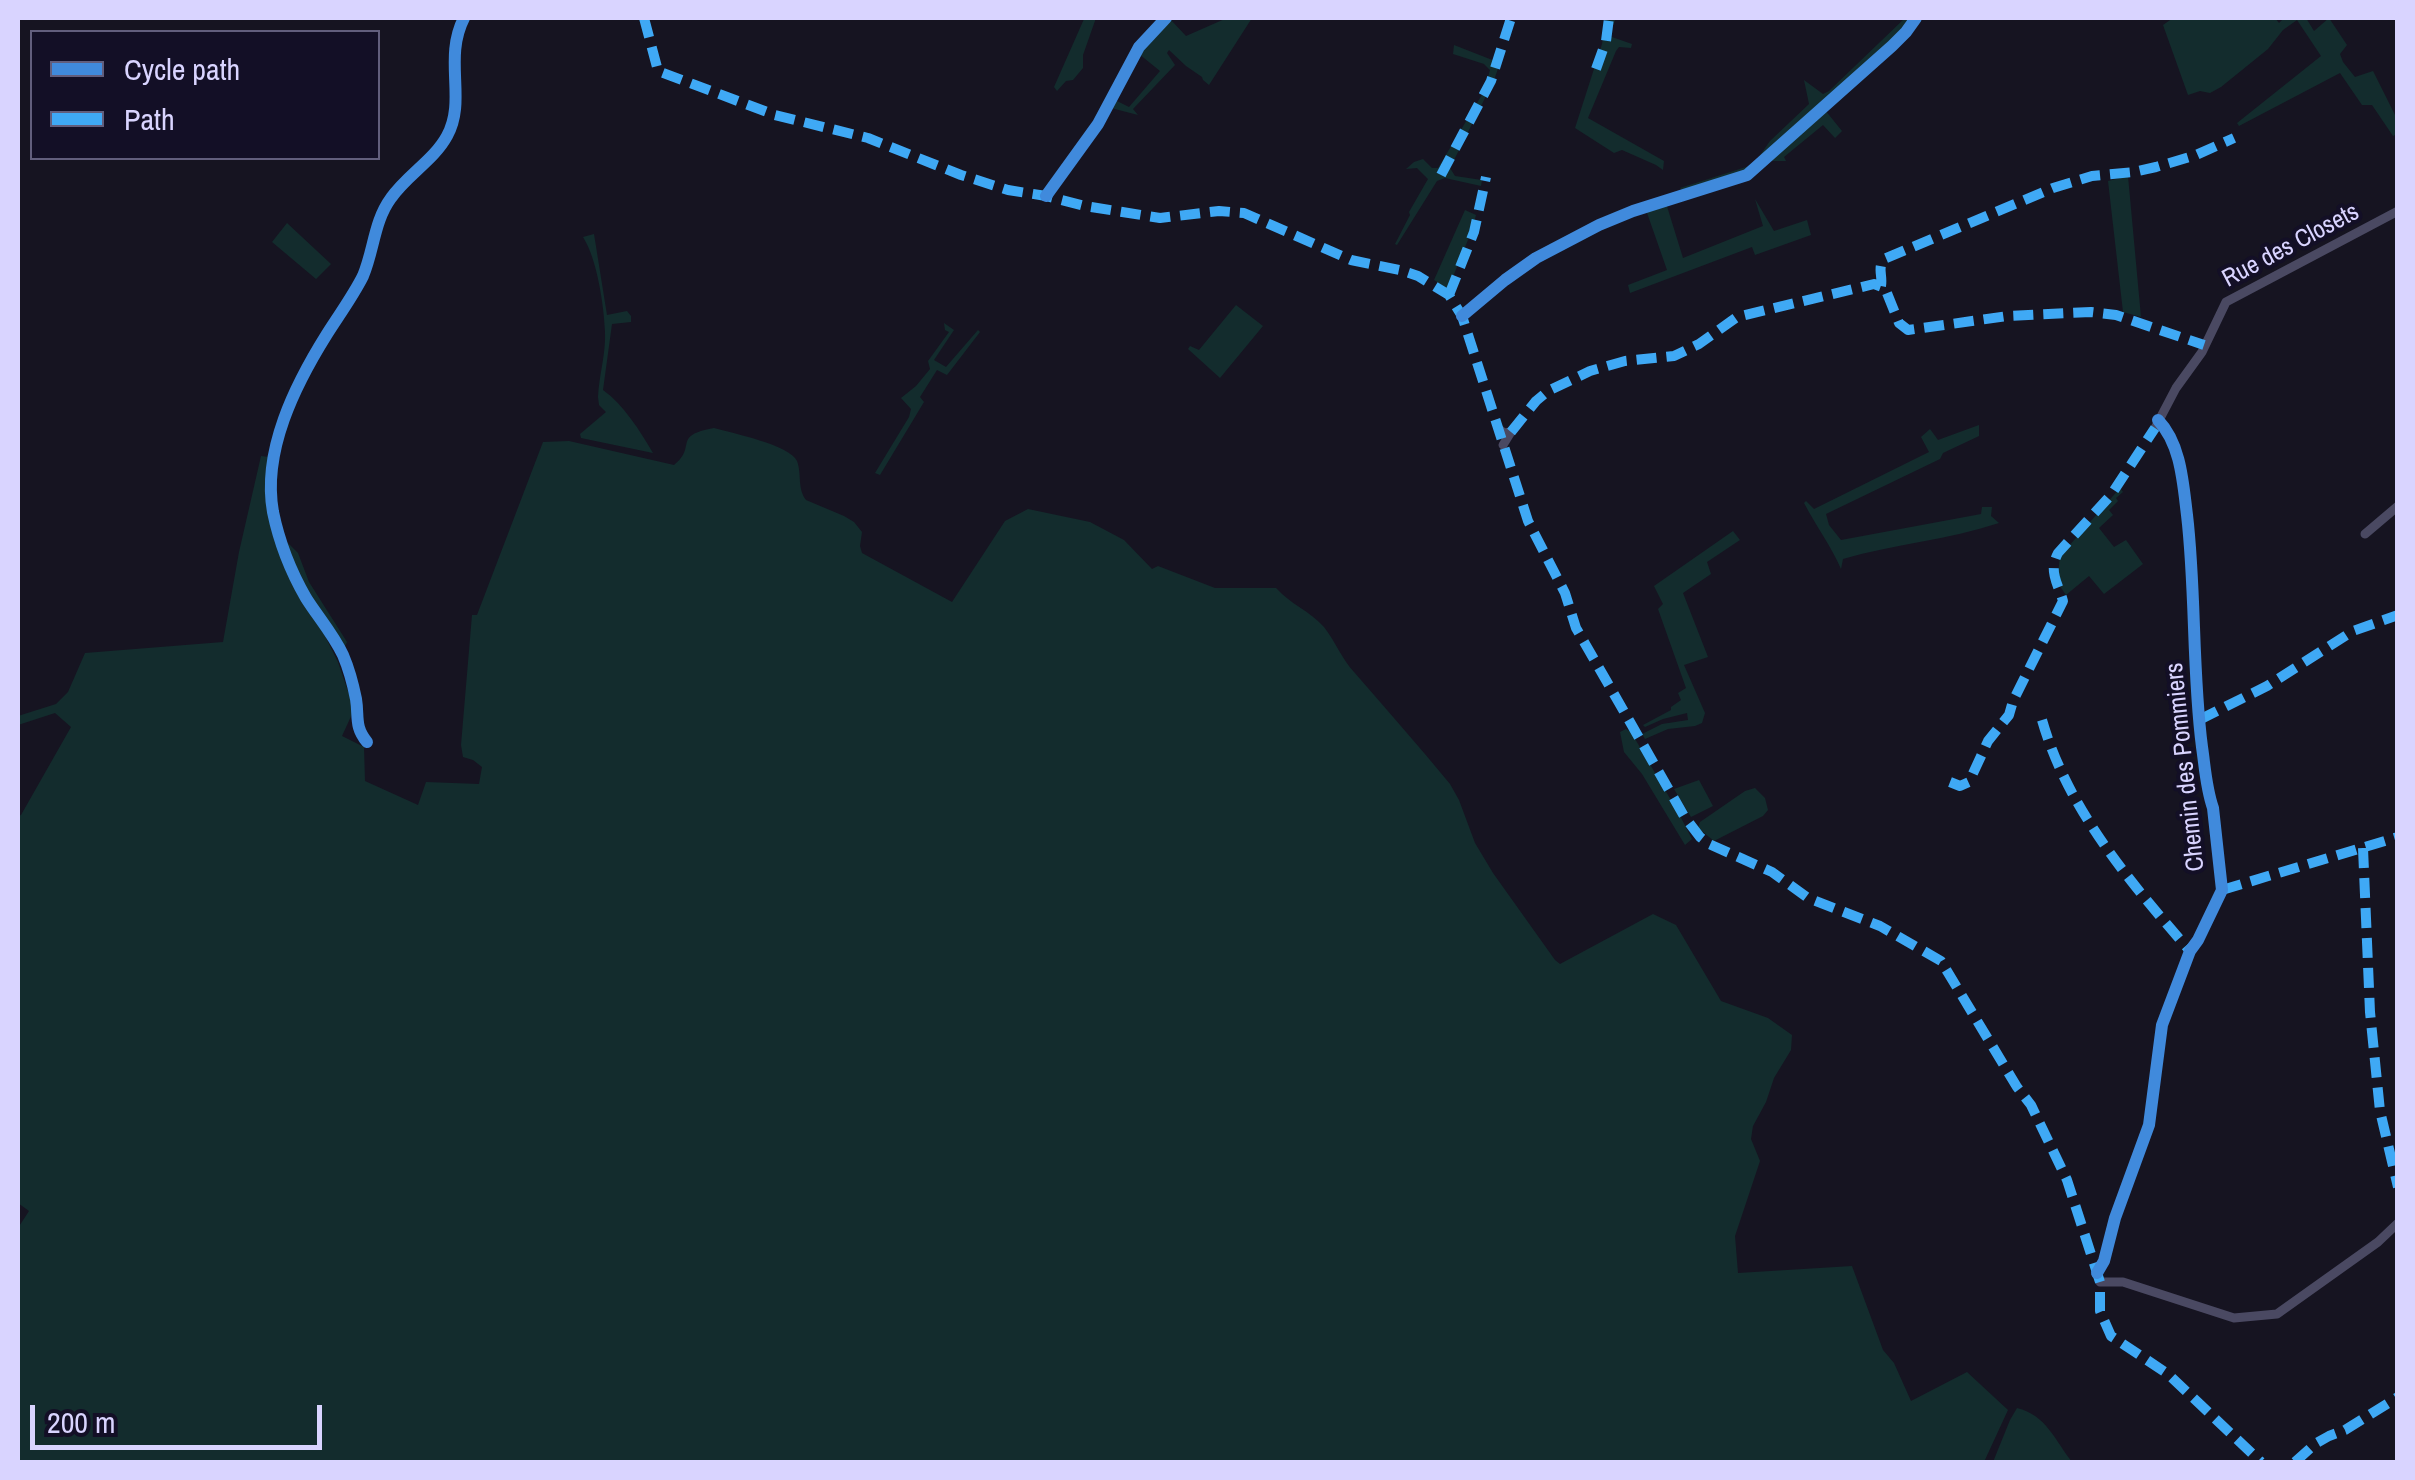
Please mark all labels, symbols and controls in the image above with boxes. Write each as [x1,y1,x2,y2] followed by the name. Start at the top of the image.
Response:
[30,30,380,160] legend
[124,49,240,89] text: Cycle path
[124,99,175,139] text: Path
[2218,197,2364,295] street label: Rue des Closets
[2160,661,2212,873] street label: Chemin des Pommiers
[35,1385,328,1447] scale bar
[47,1402,115,1442] text: 200 m

